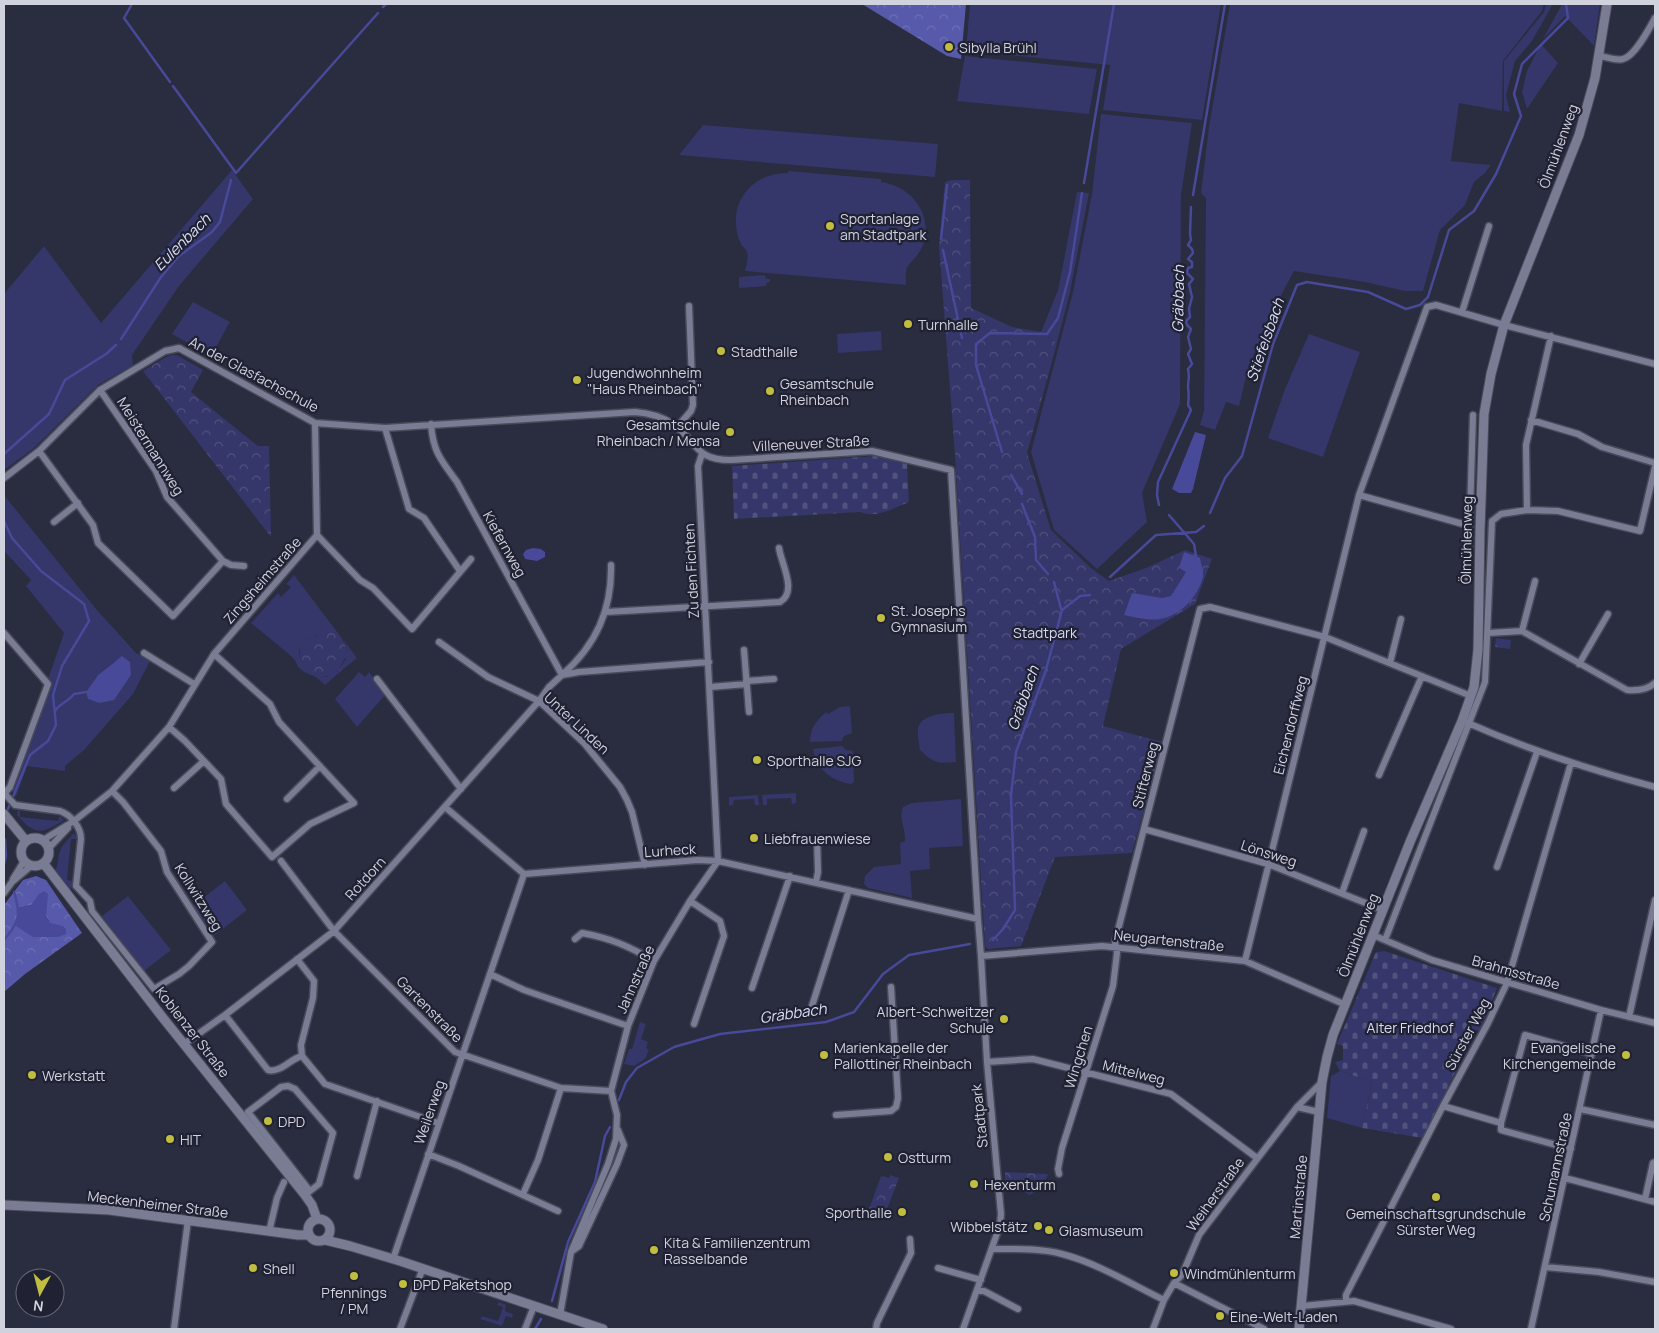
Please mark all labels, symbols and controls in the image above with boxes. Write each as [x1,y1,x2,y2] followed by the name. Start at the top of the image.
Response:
[959,38,1037,57] place label: Sibylla Brühl
[943,41,955,53] marker: Sibylla Brühl
[1534,101,1582,191] street label: Ölmühlenweg
[149,208,216,275] water label: Eulenbach
[840,209,927,244] place label: Sportanlage am Stadtpark
[824,220,836,232] marker: Sportanlage am Stadtpark
[1167,264,1189,333] water label: Gräbbach
[1241,294,1289,385] water label: Stiefelsbach
[918,315,978,334] place label: Turnhalle
[902,318,914,330] marker: Turnhalle
[186,332,322,416] street label: An der Glasfachschule
[731,342,798,361] place label: Stadthalle
[715,345,727,357] marker: Stadthalle
[587,363,703,398] place label: Jugendwohnheim "Haus Rheinbach"
[571,374,583,386] marker: Jugendwohnheim "Haus Rheinbach"
[780,374,874,409] place label: Gesamtschule Rheinbach
[764,385,776,397] marker: Gesamtschule Rheinbach
[113,393,189,499] street label: Meistermannweg
[597,415,720,450] place label: Gesamtschule Rheinbach / Mensa
[724,426,736,438] marker: Gesamtschule Rheinbach / Mensa
[752,430,870,456] street label: Villeneuver Straße
[1456,496,1476,584] street label: Ölmühlenweg
[479,507,531,581] street label: Kiefernweg
[679,523,703,619] street label: Zu den Fichten
[219,532,305,628] street label: Zingsheimstraße
[891,601,967,636] place label: St. Josephs Gymnasium
[875,612,887,624] marker: St. Josephs Gymnasium
[1013,623,1078,642] park label: Stadtpark
[1002,662,1044,733] water label: Gräbbach
[1269,674,1311,776] street label: Eichendorffweg
[540,688,614,758] street label: Unter Linden
[1128,740,1162,810] street label: Stifterweg
[767,751,862,770] place label: Sporthalle SJG
[751,754,763,766] marker: Sporthalle SJG
[764,829,871,848] place label: Liebfrauenwiese
[748,832,760,844] marker: Liebfrauenwiese
[1239,835,1299,871] street label: Lönsweg
[644,839,698,861] street label: Lurheck
[340,852,390,904] street label: Rotdorn
[171,860,227,934] street label: Kollwitzweg
[1333,890,1383,980] street label: Ölmühlenweg
[1113,925,1225,955] street label: Neugartenstraße
[611,942,659,1016] street label: Jahnstraße
[1470,950,1562,994] street label: Brahmsstraße
[393,972,467,1046] street label: Gartenstraße
[152,983,234,1081] street label: Koblenzer Straße
[1440,995,1494,1073] street label: Sürster Weg
[758,998,829,1028] water label: Gräbbach
[877,1002,994,1037] place label: Albert-Schweitzer Schule
[998,1013,1010,1025] marker: Albert-Schweitzer Schule
[1367,1018,1453,1037] park label: Alter Friedhof
[1059,1023,1097,1091] street label: Wingchen
[834,1038,972,1073] place label: Marienkapelle der Pallottiner Rheinbach
[1503,1038,1616,1073] place label: Evangelische Kirchengemeinde
[818,1049,830,1061] marker: Marienkapelle der Pallottiner Rheinbach
[1620,1049,1632,1061] marker: Evangelische Kirchengemeinde
[1101,1055,1167,1089] street label: Mittelweg
[42,1066,105,1085] place label: Werkstatt
[26,1069,38,1081] marker: Werkstatt
[409,1077,449,1147] street label: Weilerweg
[966,1082,992,1149] street label: Stadtpark
[1534,1111,1576,1223] street label: Schumannstraße
[278,1112,305,1131] place label: DPD
[262,1115,274,1127] marker: DPD
[180,1130,202,1149] place label: HIT
[164,1133,176,1145] marker: HIT
[898,1148,951,1167] place label: Ostturm
[882,1151,894,1163] marker: Ostturm
[1182,1153,1248,1235] street label: Weiherstraße
[1285,1154,1311,1240] street label: Martinstraße
[984,1175,1056,1194] place label: Hexenturm
[968,1178,980,1190] marker: Hexenturm
[86,1186,230,1222] street label: Meckenheimer Straße
[1430,1191,1442,1203] marker: Gemeinschaftsgrundschule Sürster Weg
[825,1203,892,1222] place label: Sporthalle
[1346,1204,1526,1239] place label: Gemeinschaftsgrundschule Sürster Weg
[896,1206,908,1218] marker: Sporthalle
[950,1217,1028,1236] place label: Wibbelstätz
[1032,1220,1044,1232] marker: Wibbelstätz
[1059,1221,1143,1240] place label: Glasmuseum
[1043,1224,1055,1236] marker: Glasmuseum
[664,1233,810,1268] place label: Kita & Familienzentrum Rasselbande
[648,1244,660,1256] marker: Kita & Familienzentrum Rasselbande
[263,1259,295,1278] place label: Shell
[247,1262,259,1274] marker: Shell
[1184,1264,1296,1283] place label: Windmühlenturm
[1168,1267,1180,1279] marker: Windmühlenturm
[15,1268,65,1318] north arrow
[348,1270,360,1282] marker: Pfennings / PM
[413,1275,512,1294] place label: DPD Paketshop
[397,1278,409,1290] marker: DPD Paketshop
[321,1283,387,1318] place label: Pfennings / PM
[32,1296,45,1316] text: N
[1230,1307,1338,1326] place label: Eine-Welt-Laden
[1214,1310,1226,1322] marker: Eine-Welt-Laden

